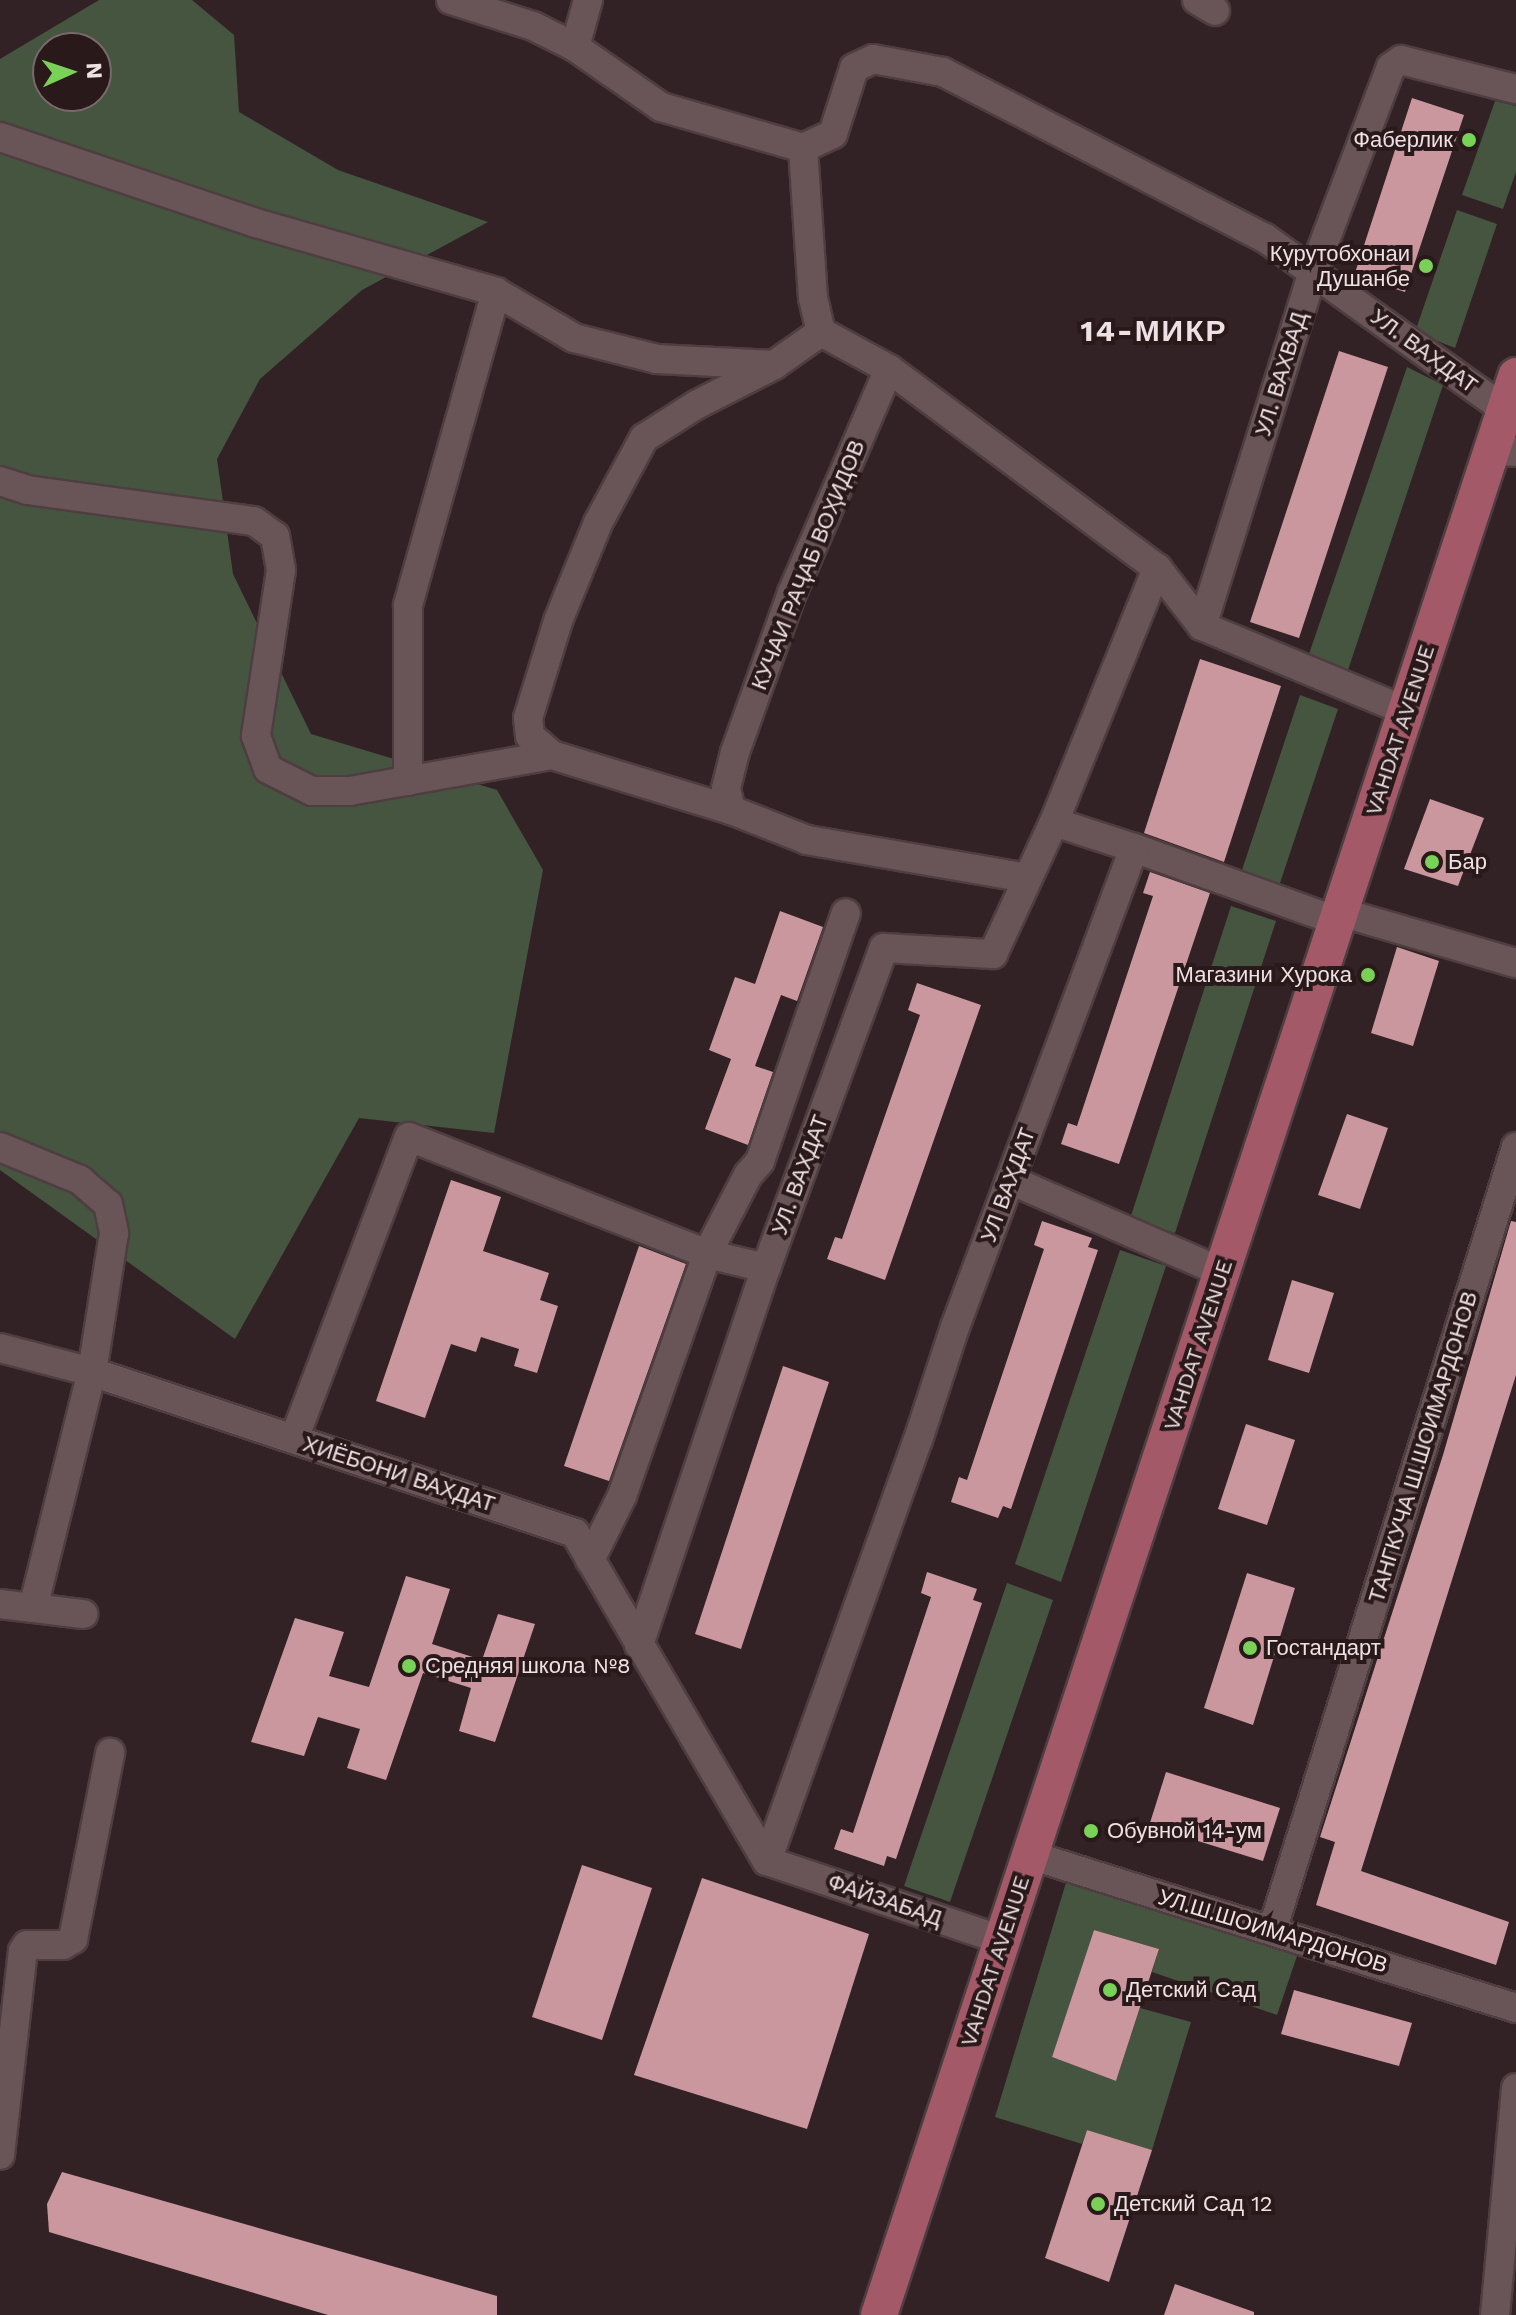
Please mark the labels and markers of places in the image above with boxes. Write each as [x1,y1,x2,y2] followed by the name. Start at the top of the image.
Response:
[1353,127,1453,153] place label: Фаберлик
[1460,131,1478,149] marker: Фаберлик
[1270,240,1410,292] place label: Курутобхонаи Душанбе
[1417,257,1435,275] marker: Курутобхонаи Душанбе
[1448,849,1487,875] place label: Бар
[1423,853,1441,871] marker: Бар
[1176,962,1352,988] place label: Магазини Хурока
[1359,966,1377,984] marker: Магазини Хурока
[1266,1635,1381,1661] place label: Гостандарт
[1241,1639,1259,1657] marker: Гостандарт
[425,1653,631,1679] place label: Средняя школа №8
[400,1657,418,1675] marker: Средняя школа №8
[1107,1818,1262,1844] place label: Обувной 14-ум
[1082,1822,1100,1840] marker: Обувной 14-ум
[1126,1977,1256,2003] place label: Детский Сад
[1101,1981,1119,1999] marker: Детский Сад
[1114,2191,1273,2217] place label: Детский Сад 12
[1089,2195,1107,2213] marker: Детский Сад 12

